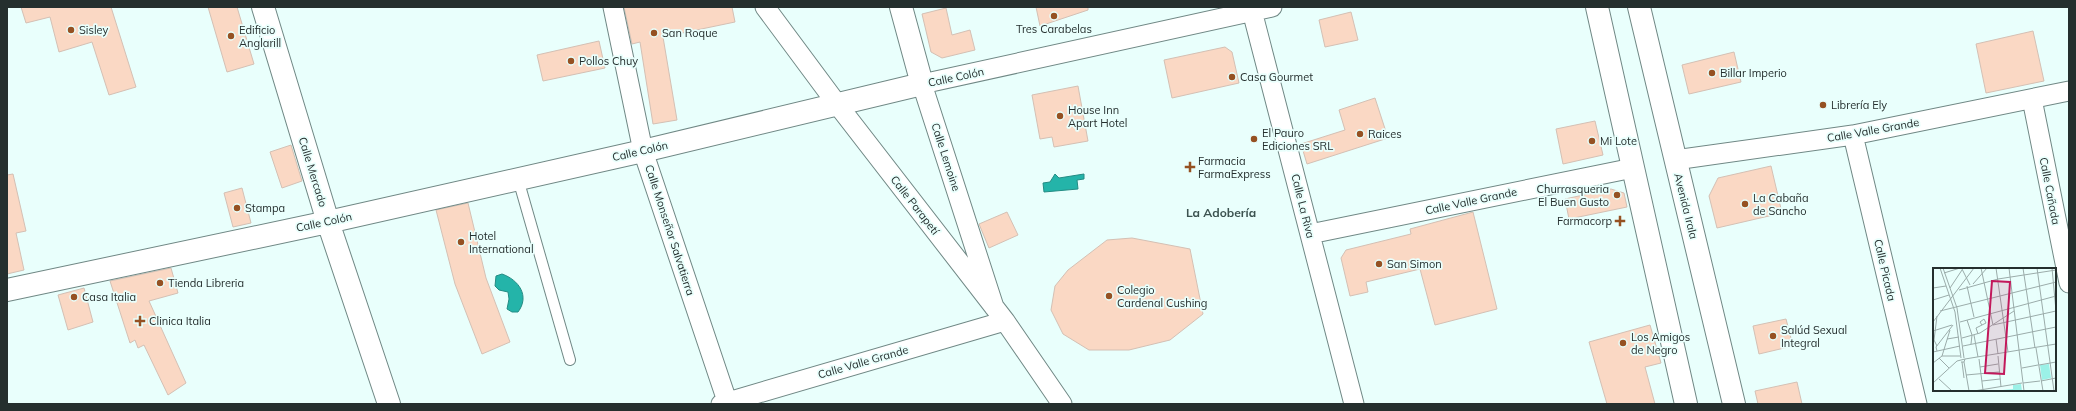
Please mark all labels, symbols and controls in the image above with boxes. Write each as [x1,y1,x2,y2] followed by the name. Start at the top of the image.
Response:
[1049,11,1059,21] marker: Tres Carabelas
[1016,22,1092,36] place label: Tres Carabelas
[79,23,108,37] place label: Sisley
[239,23,281,50] place label: Edificio Anglarill
[66,25,76,35] marker: Sisley
[662,26,717,40] place label: San Roque
[649,28,659,38] marker: San Roque
[226,31,236,41] marker: Edificio Anglarill
[579,54,638,68] place label: Pollos Chuy
[566,56,576,66] marker: Pollos Chuy
[927,64,985,90] street label: Calle Colón
[1720,66,1787,80] place label: Billar Imperio
[1707,68,1717,78] marker: Billar Imperio
[1240,70,1313,84] place label: Casa Gourmet
[1227,72,1237,82] marker: Casa Gourmet
[1831,98,1887,112] place label: Librería Ely
[1818,100,1828,110] marker: Librería Ely
[1068,103,1127,130] place label: House Inn Apart Hotel
[1055,111,1065,121] marker: House Inn Apart Hotel
[1826,115,1920,145] street label: Calle Valle Grande
[928,121,964,193] street label: Calle Lemoine
[1262,126,1333,153] place label: El Pauro Ediciones SRL
[1368,127,1402,141] place label: Raices
[1355,129,1365,139] marker: Raices
[1249,134,1259,144] marker: El Pauro Ediciones SRL
[1600,134,1637,148] place label: Mi Lote
[296,135,330,209] street label: Calle Mercado
[1587,136,1597,146] marker: Mi Lote
[611,138,669,164] street label: Calle Colón
[1198,154,1271,181] place label: Farmacia FarmaExpress
[2037,156,2063,226] street label: Calle Cañada
[1185,162,1195,172] marker: Farmacia FarmaExpress
[642,163,698,297] street label: Calle Monseñor Salvatierra
[1288,172,1318,240] street label: Calle La Riva
[1671,172,1701,240] street label: Avenida Irala
[888,173,943,238] street label: Calle Parapetí
[1537,182,1609,209] place label: Churrasqueria El Buen Gusto
[1424,184,1518,218] street label: Calle Valle Grande
[1612,190,1622,200] marker: Churrasqueria El Buen Gusto
[1753,191,1809,218] place label: La Cabaña de Sancho
[1740,199,1750,209] marker: La Cabaña de Sancho
[245,201,285,215] place label: Stampa
[232,203,242,213] marker: Stampa
[1186,205,1256,220] district label: La Adobería
[295,209,353,235] street label: Calle Colón
[1557,214,1612,228] place label: Farmacorp
[1615,216,1625,226] marker: Farmacorp
[469,229,534,256] place label: Hotel International
[456,237,466,247] marker: Hotel International
[1871,238,1899,302] street label: Calle Picada
[1387,257,1442,271] place label: San Simon
[1374,259,1384,269] marker: San Simon
[1933,268,2056,391] inset map
[168,276,244,290] place label: Tienda Libreria
[155,278,165,288] marker: Tienda Libreria
[1117,283,1207,310] place label: Colegio Cardenal Cushing
[82,290,136,304] place label: Casa Italia
[1104,291,1114,301] marker: Colegio Cardenal Cushing
[69,292,79,302] marker: Casa Italia
[149,314,211,328] place label: Clinica Italia
[134,315,146,327] marker: Clinica Italia
[1781,323,1847,350] place label: Salúd Sexual Integral
[1631,330,1690,357] place label: Los Amigos de Negro
[1768,331,1778,341] marker: Salúd Sexual Integral
[1618,338,1628,348] marker: Los Amigos de Negro
[816,342,910,382] street label: Calle Valle Grande

